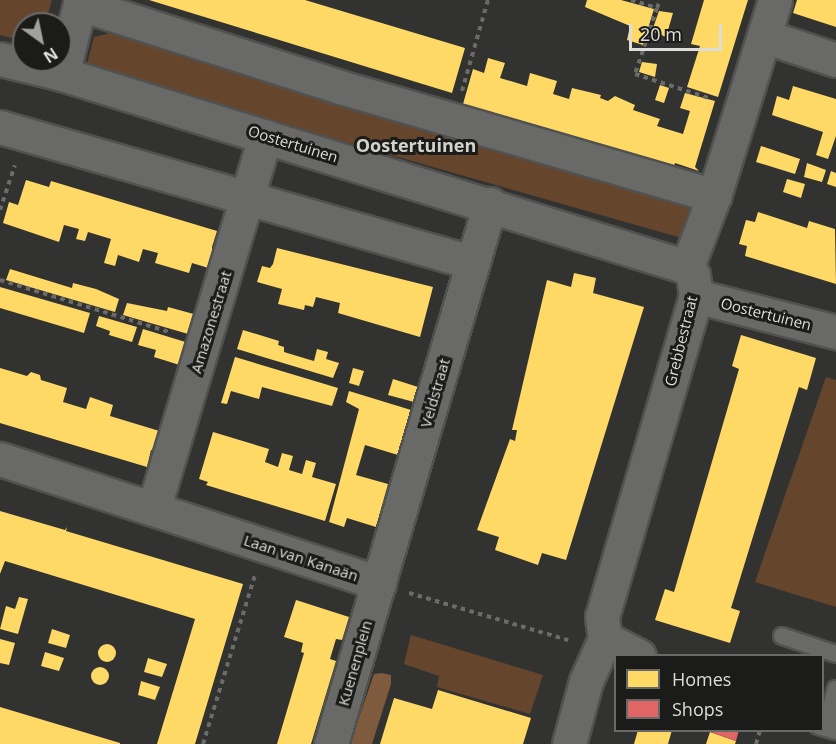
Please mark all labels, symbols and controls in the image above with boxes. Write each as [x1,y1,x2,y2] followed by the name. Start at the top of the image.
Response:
[12,12,72,72] north arrow
[632,12,725,50] scale bar
[640,22,682,46] text: 20 m
[39,43,62,68] text: N
[246,122,340,166] street label: Oostertuinen
[356,134,476,156] district label: Oostertuinen
[187,269,235,375] street label: Amazonestraat
[661,294,701,388] street label: Grebbestraat
[719,294,813,334] street label: Oostertuinen
[417,356,453,430] street label: Veldstraat
[242,531,360,585] street label: Laan van Kanaän
[334,618,376,708] street label: Kuenenplein
[614,654,824,732] legend
[672,667,731,691] text: Homes
[672,697,723,721] text: Shops

